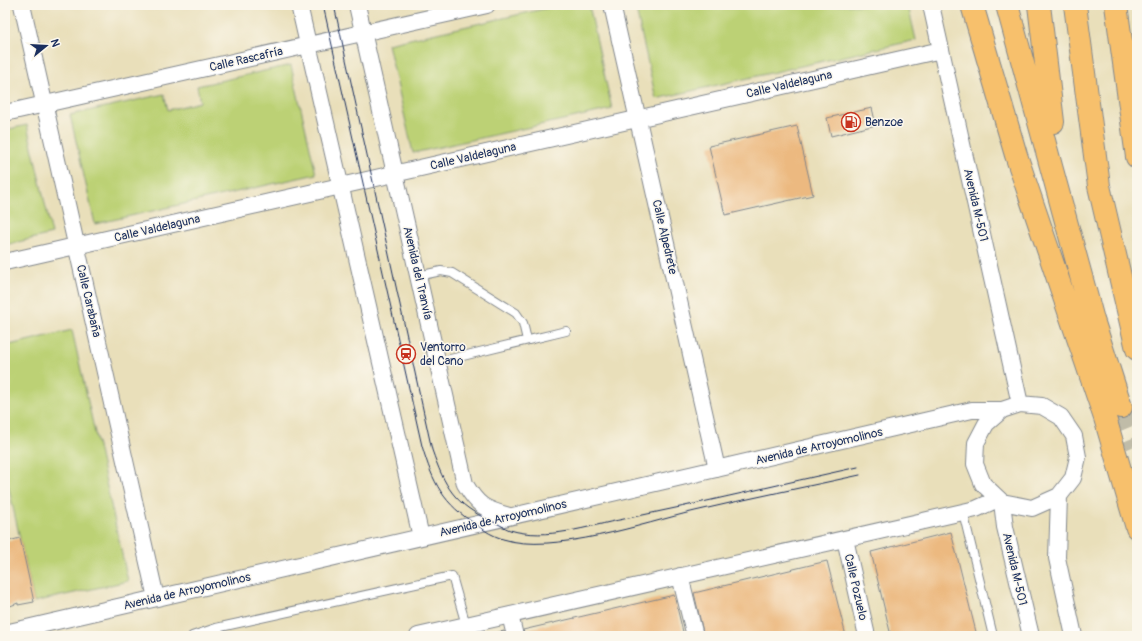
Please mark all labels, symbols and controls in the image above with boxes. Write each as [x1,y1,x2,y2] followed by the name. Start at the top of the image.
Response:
[26,26,66,66] north arrow
[48,38,63,49] text: N
[208,44,285,75] street label: Calle Rascafría
[745,67,834,102] street label: Calle Valdelaguna
[840,111,862,133] fuel station icon: Benzoe
[865,115,903,130] place label: Benzoe
[429,139,518,174] street label: Calle Valdelaguna
[960,167,991,243] street label: Avenida M-501
[649,198,680,276] street label: Calle Alpedrete
[113,211,202,246] street label: Calle Valdelaguna
[399,225,436,322] street label: Avenida del Tranvía
[73,263,104,339] street label: Calle Carabaña
[420,340,466,369] place label: Ventorro del Cano
[395,343,417,365] station icon: Ventorro del Cano
[754,424,885,468] street label: Avenida de Arroyomolinos
[438,496,569,540] street label: Avenida de Arroyomolinos
[999,531,1030,607] street label: Avenida M-501
[841,552,871,622] street label: Calle Pozuelo
[122,569,253,613] street label: Avenida de Arroyomolinos

